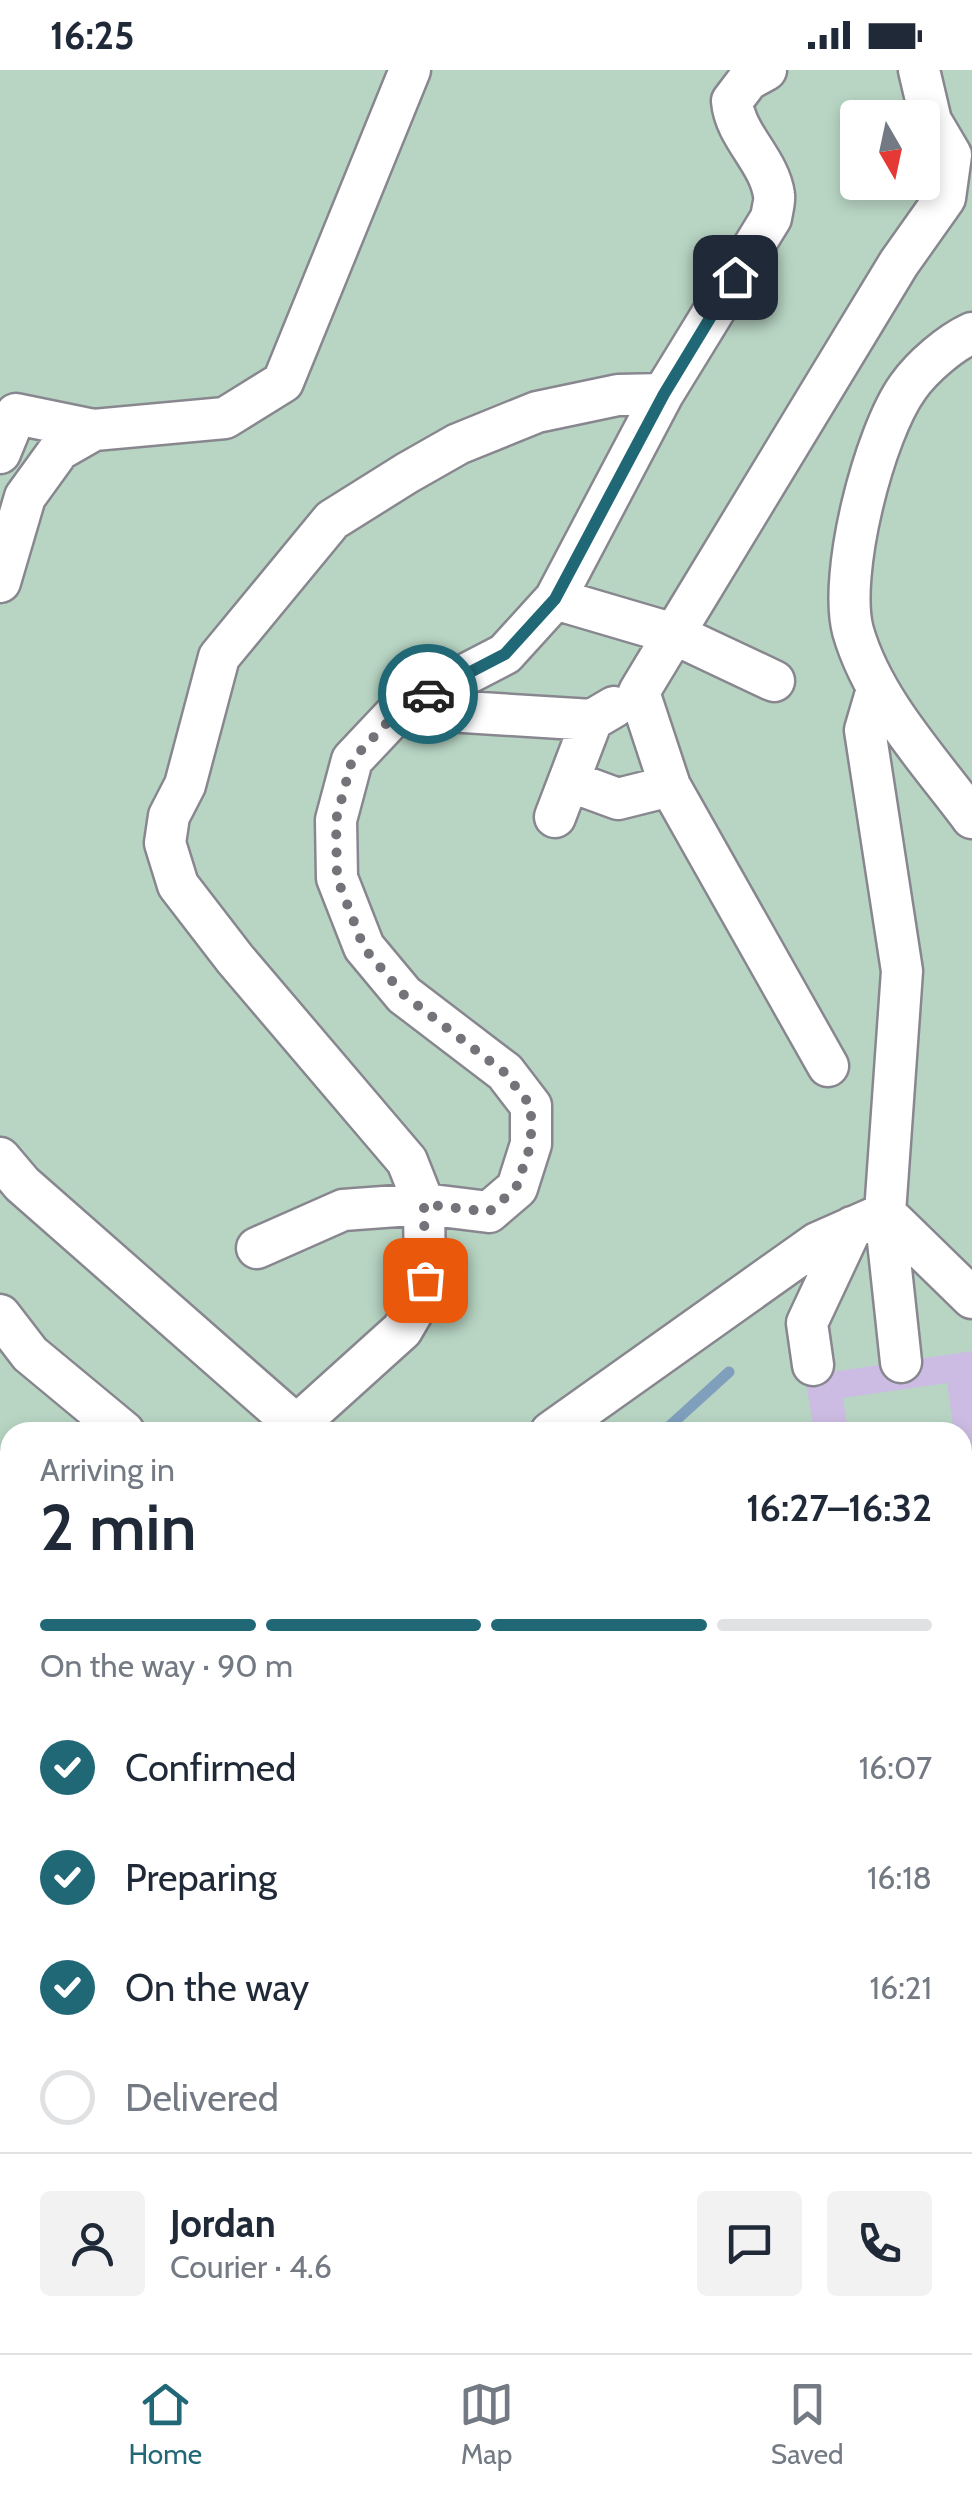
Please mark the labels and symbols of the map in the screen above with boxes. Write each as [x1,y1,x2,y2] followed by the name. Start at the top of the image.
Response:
[840,100,940,200] north arrow
[693,235,778,320] pin
[378,644,478,744] courier
[383,1238,468,1323] pin

